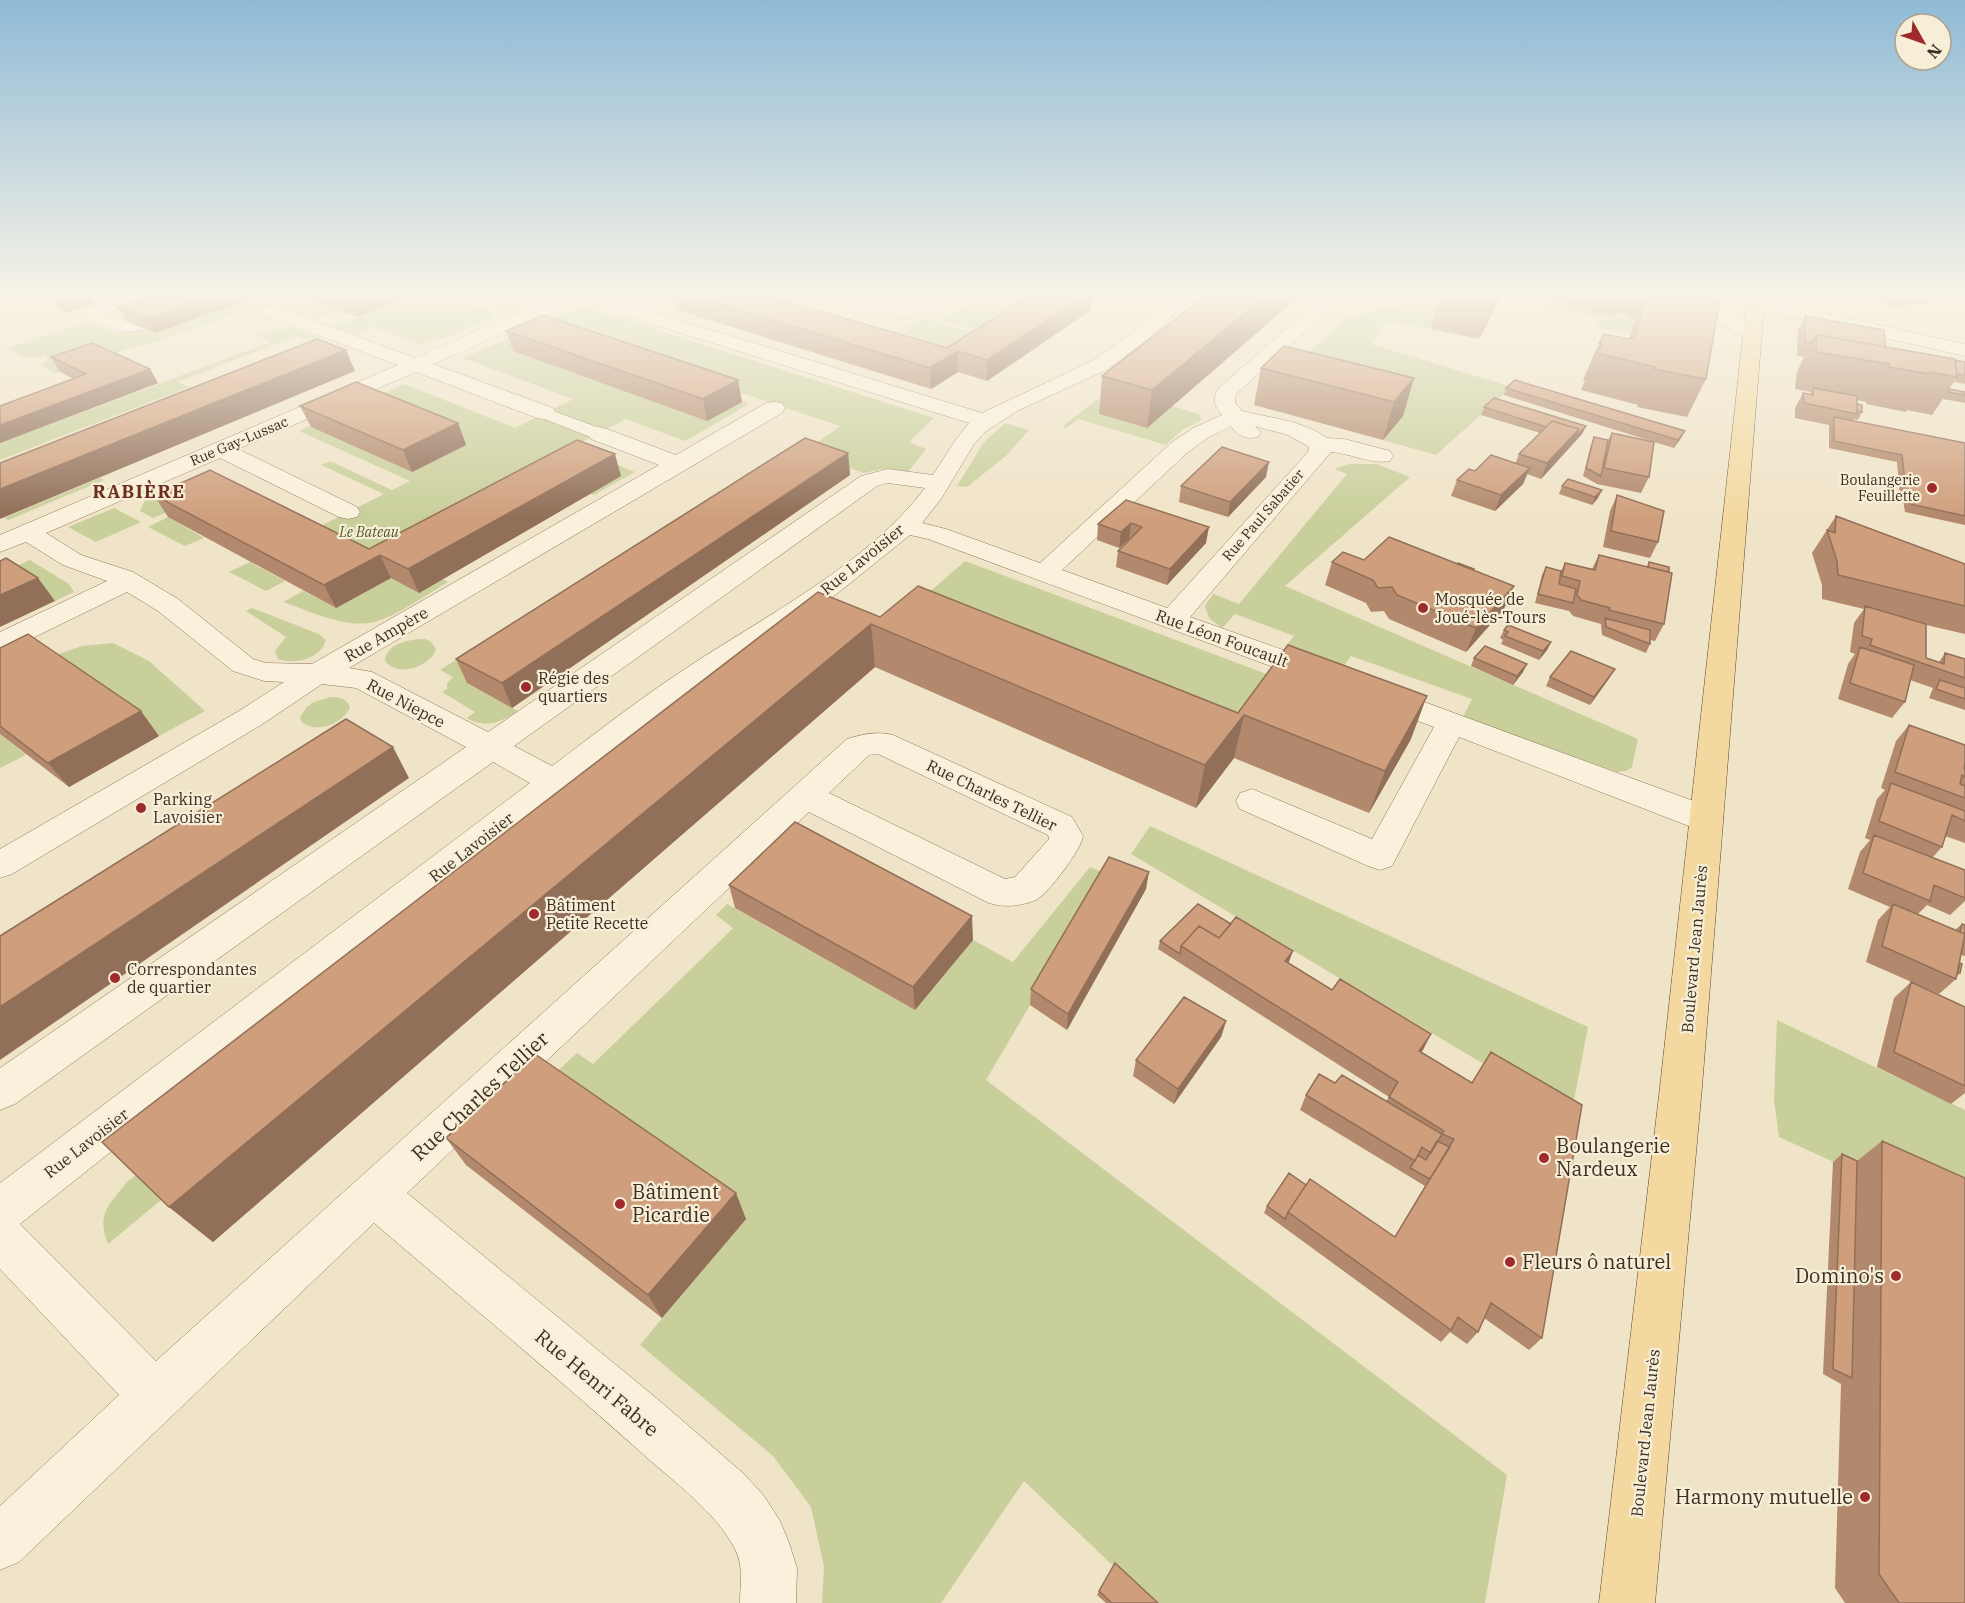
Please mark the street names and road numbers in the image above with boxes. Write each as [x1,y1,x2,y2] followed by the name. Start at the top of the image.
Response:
[187,412,291,470] street label: Rue Gay-Lussac
[1218,465,1308,565] street label: Rue Paul Sabatier
[816,519,908,599] street label: Rue Lavoisier
[341,602,431,666] street label: Rue Ampère
[1153,605,1291,671] street label: Rue Léon Foucault
[364,674,448,732] street label: Rue Niepce
[924,755,1060,835] street label: Rue Charles Tellier
[425,808,517,886] street label: Rue Lavoisier
[1677,864,1711,1034] street label: Boulevard Jean Jaurès
[405,1025,554,1166] street label: Rue Charles Tellier
[40,1104,132,1182] street label: Rue Lavoisier
[530,1323,665,1442] street label: Rue Henri Fabre
[1626,1348,1664,1518] street label: Boulevard Jean Jaurès

